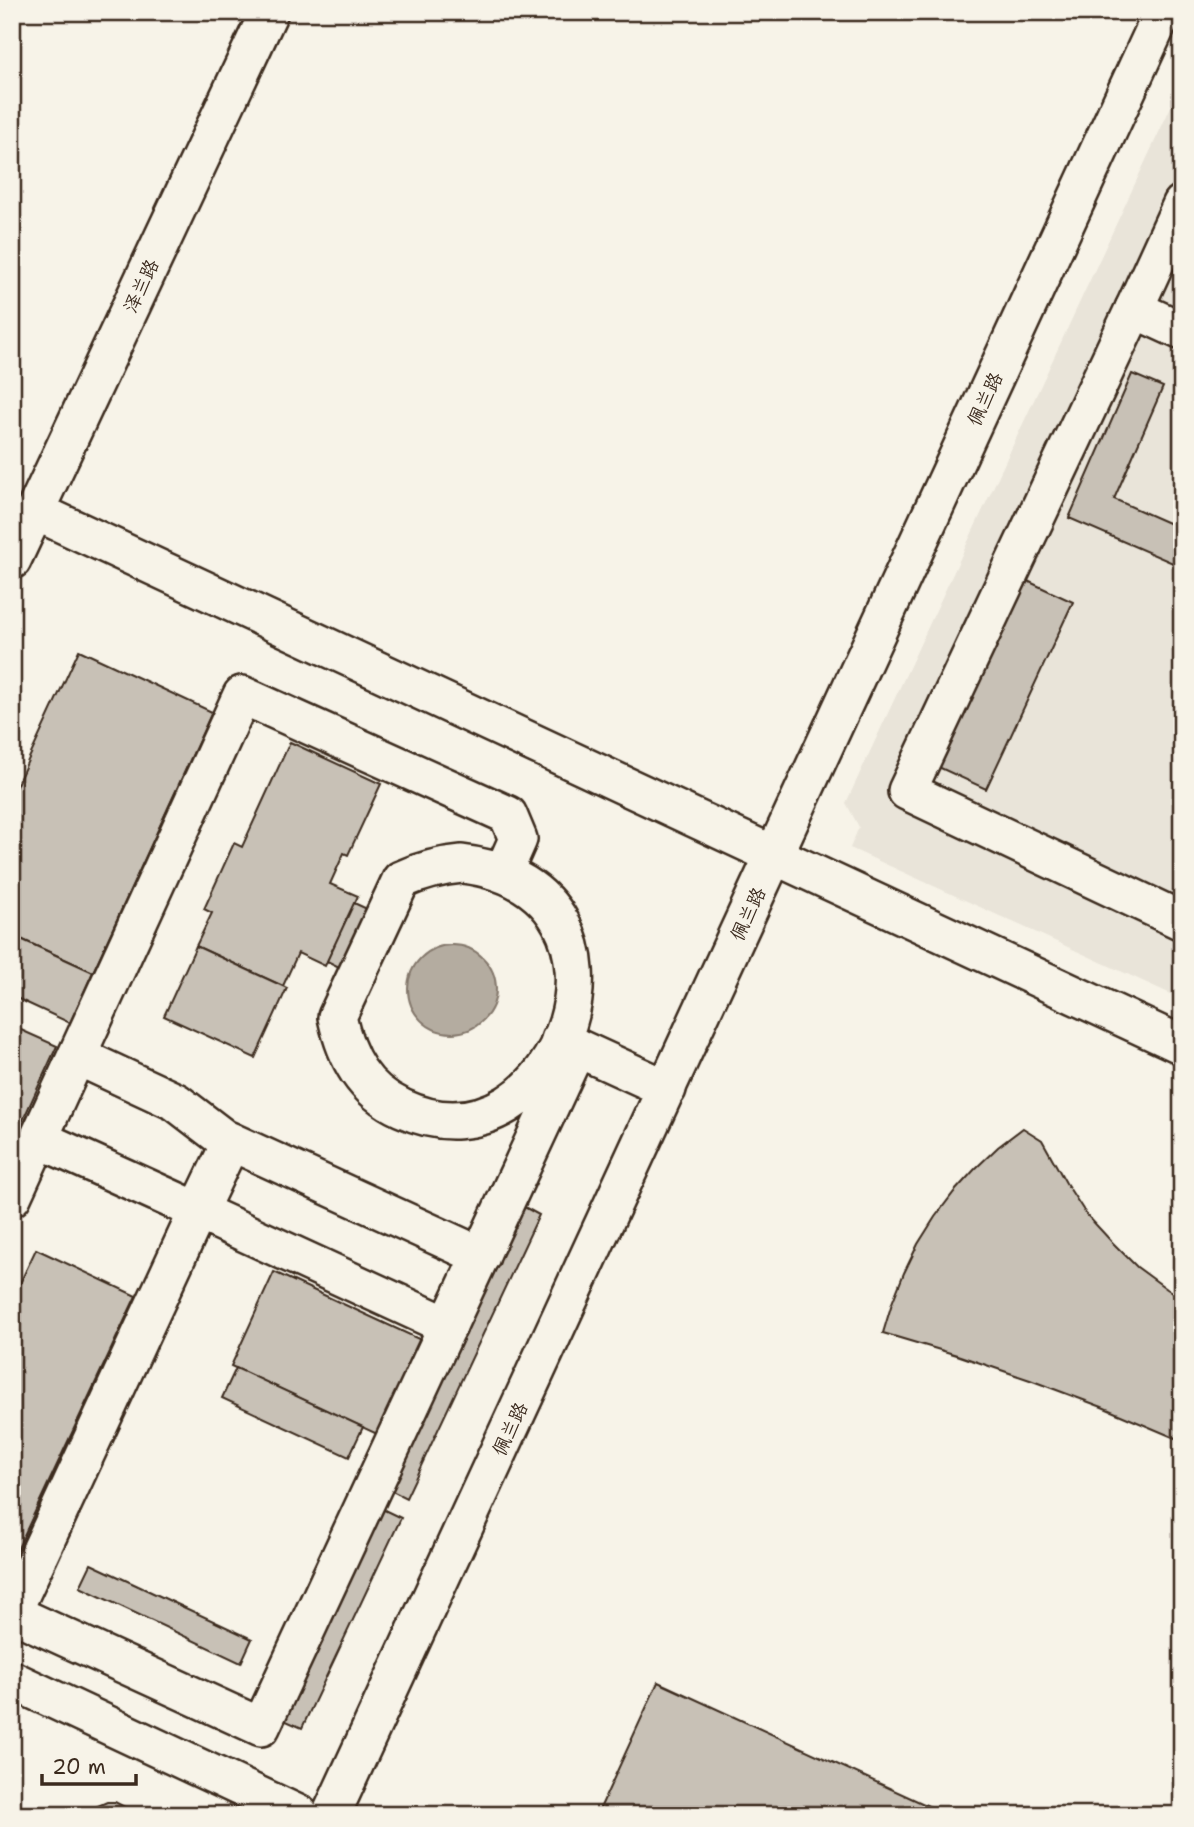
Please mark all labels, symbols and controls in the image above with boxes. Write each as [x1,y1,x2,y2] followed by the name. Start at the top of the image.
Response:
[118,255,164,317] street label: 泽兰路
[962,368,1008,430] street label: 佩兰路
[725,883,771,945] street label: 佩兰路
[487,1398,533,1460] street label: 佩兰路
[42,1743,136,1787] scale bar
[52,1753,106,1781] text: 20 m

